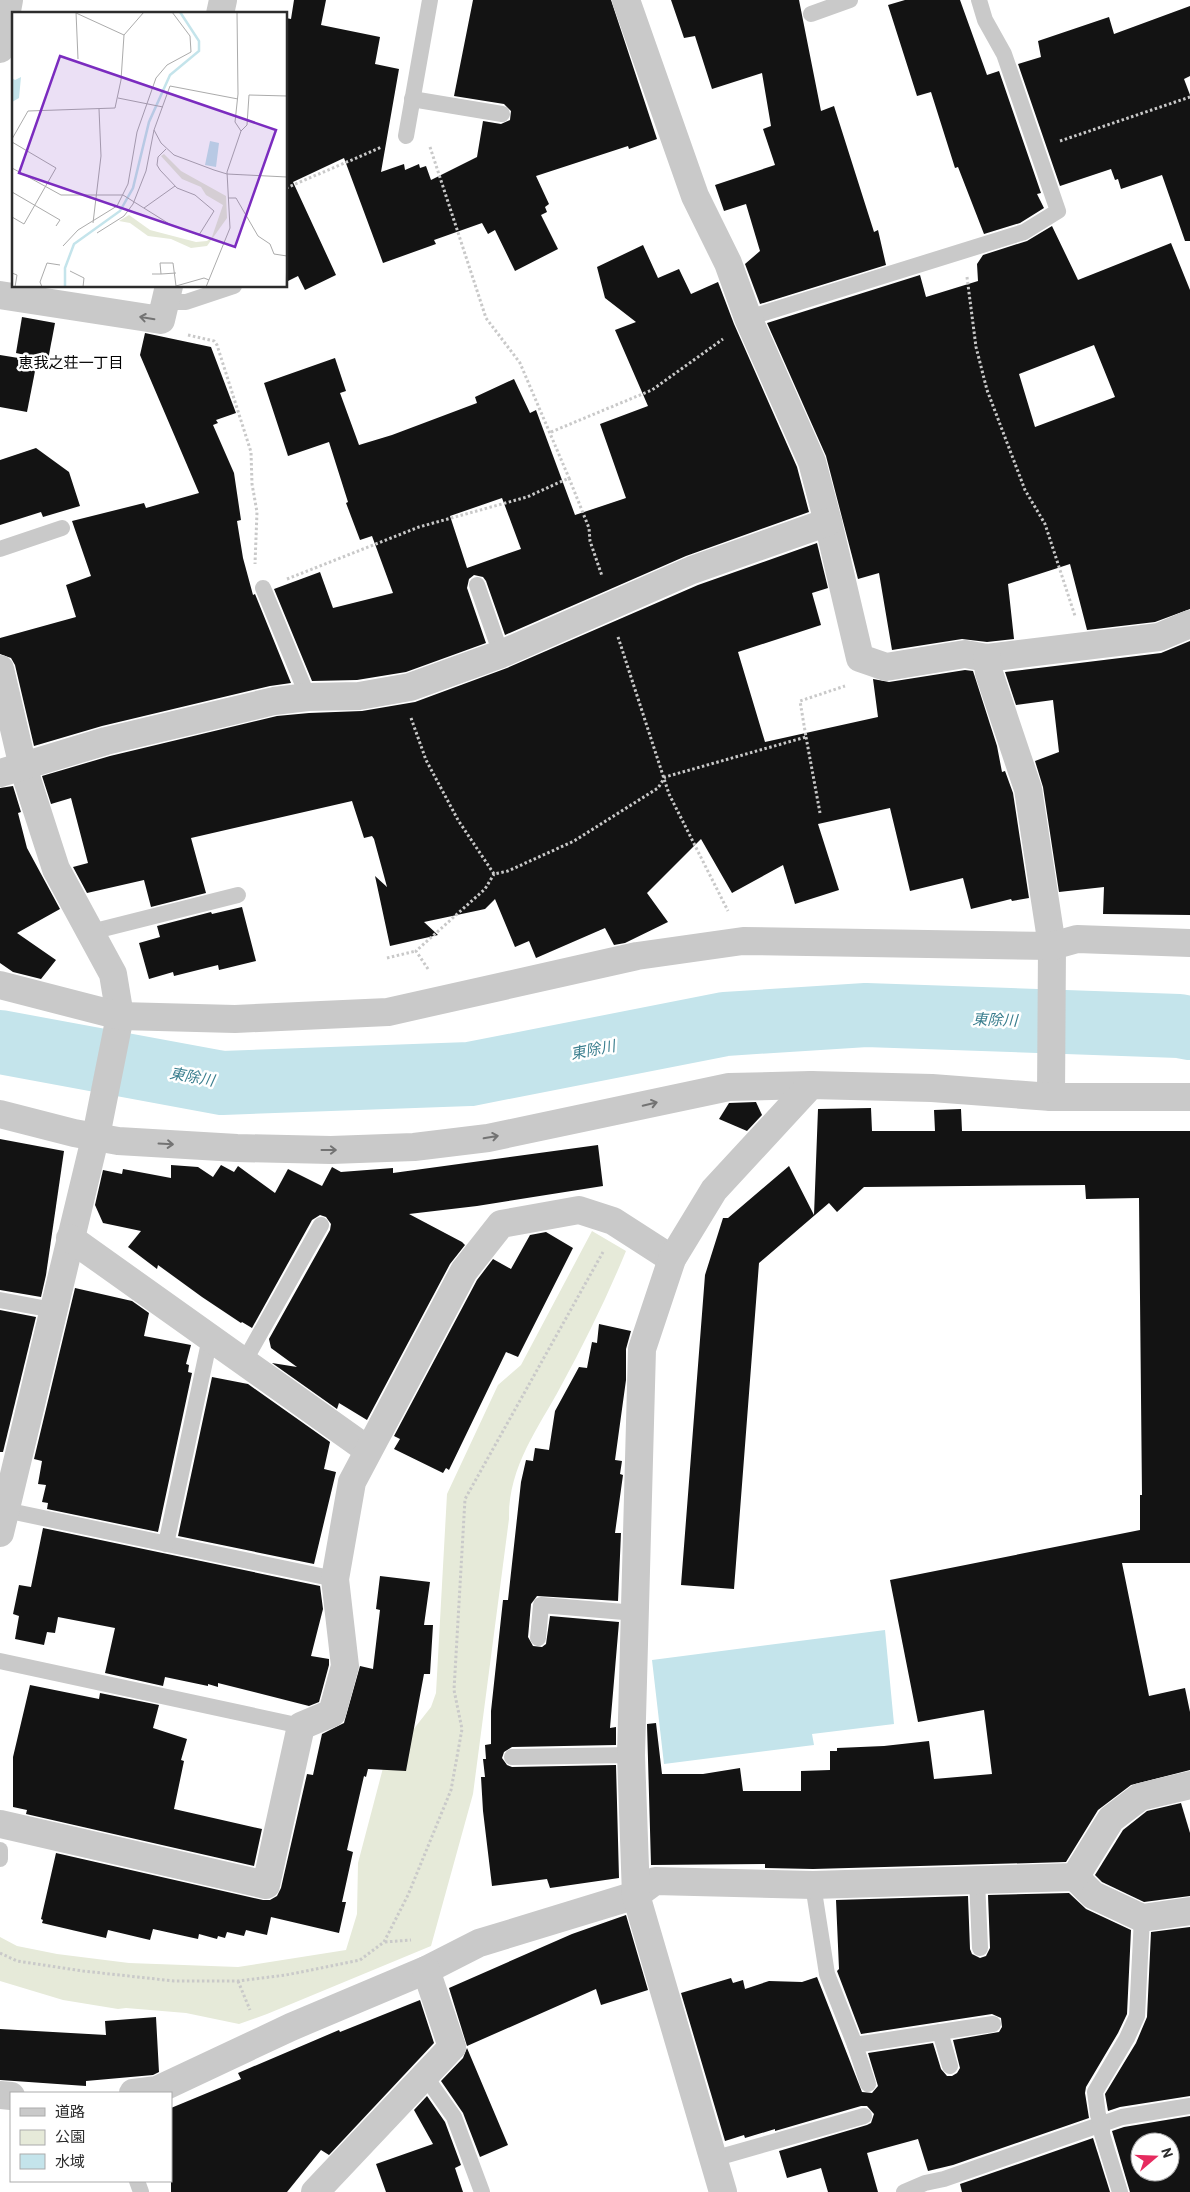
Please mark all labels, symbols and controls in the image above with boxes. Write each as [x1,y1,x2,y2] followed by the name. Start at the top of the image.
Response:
[12,12,288,288] inset map
[139,312,155,322] one-way arrow
[18,353,124,371] district label: 恵我之荘一丁目
[972,1009,1020,1029] water label: 東除川
[569,1036,619,1062] water label: 東除川
[168,1063,218,1089] water label: 東除川
[641,1099,657,1108] one-way arrow
[482,1132,498,1142] one-way arrow
[158,1139,174,1148] one-way arrow
[320,1145,337,1155] one-way arrow
[10,2092,172,2182] legend
[55,2102,85,2120] text: 道路
[55,2127,85,2145] text: 公園
[1130,2132,1180,2182] north arrow
[1158,2145,1177,2160] text: N
[55,2152,85,2170] text: 水域

